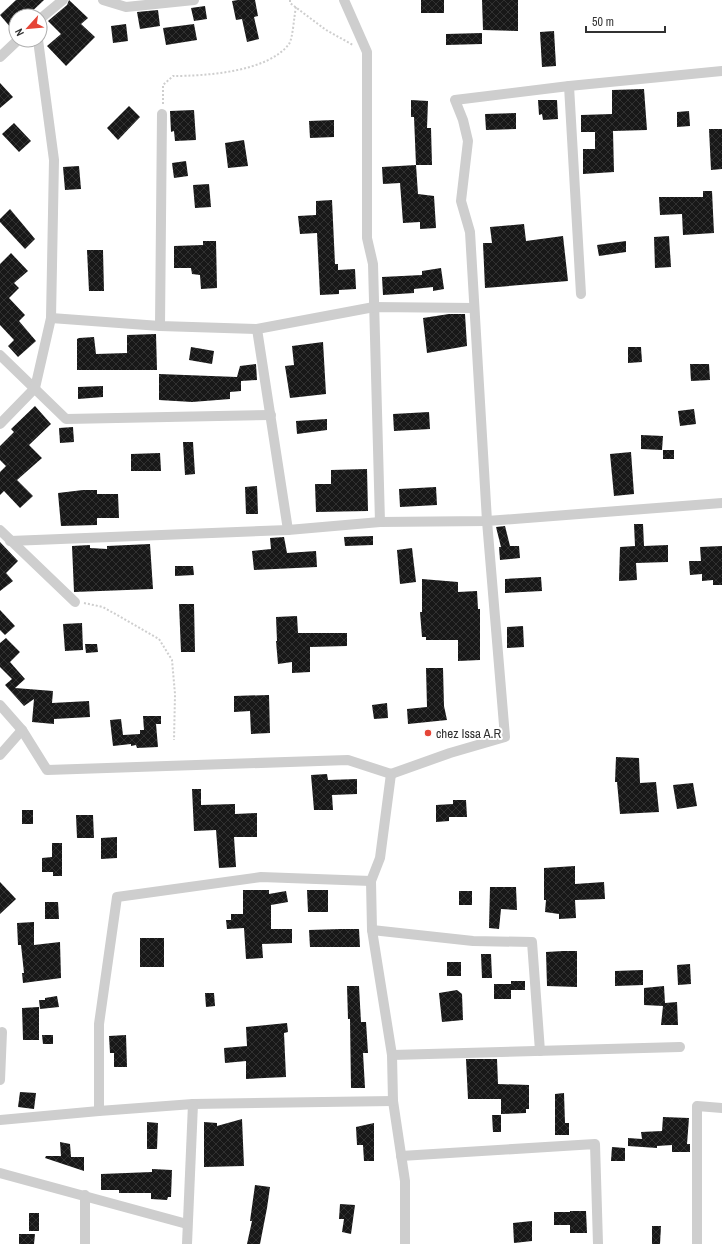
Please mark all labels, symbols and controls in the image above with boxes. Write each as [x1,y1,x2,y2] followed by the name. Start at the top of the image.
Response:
[8,8,48,48] north arrow
[586,8,665,34] scale bar
[592,14,614,30] text: 50 m
[11,26,27,39] text: N
[436,725,501,742] place label: chez Issa A.R
[423,728,433,738] marker: chez Issa A.R

